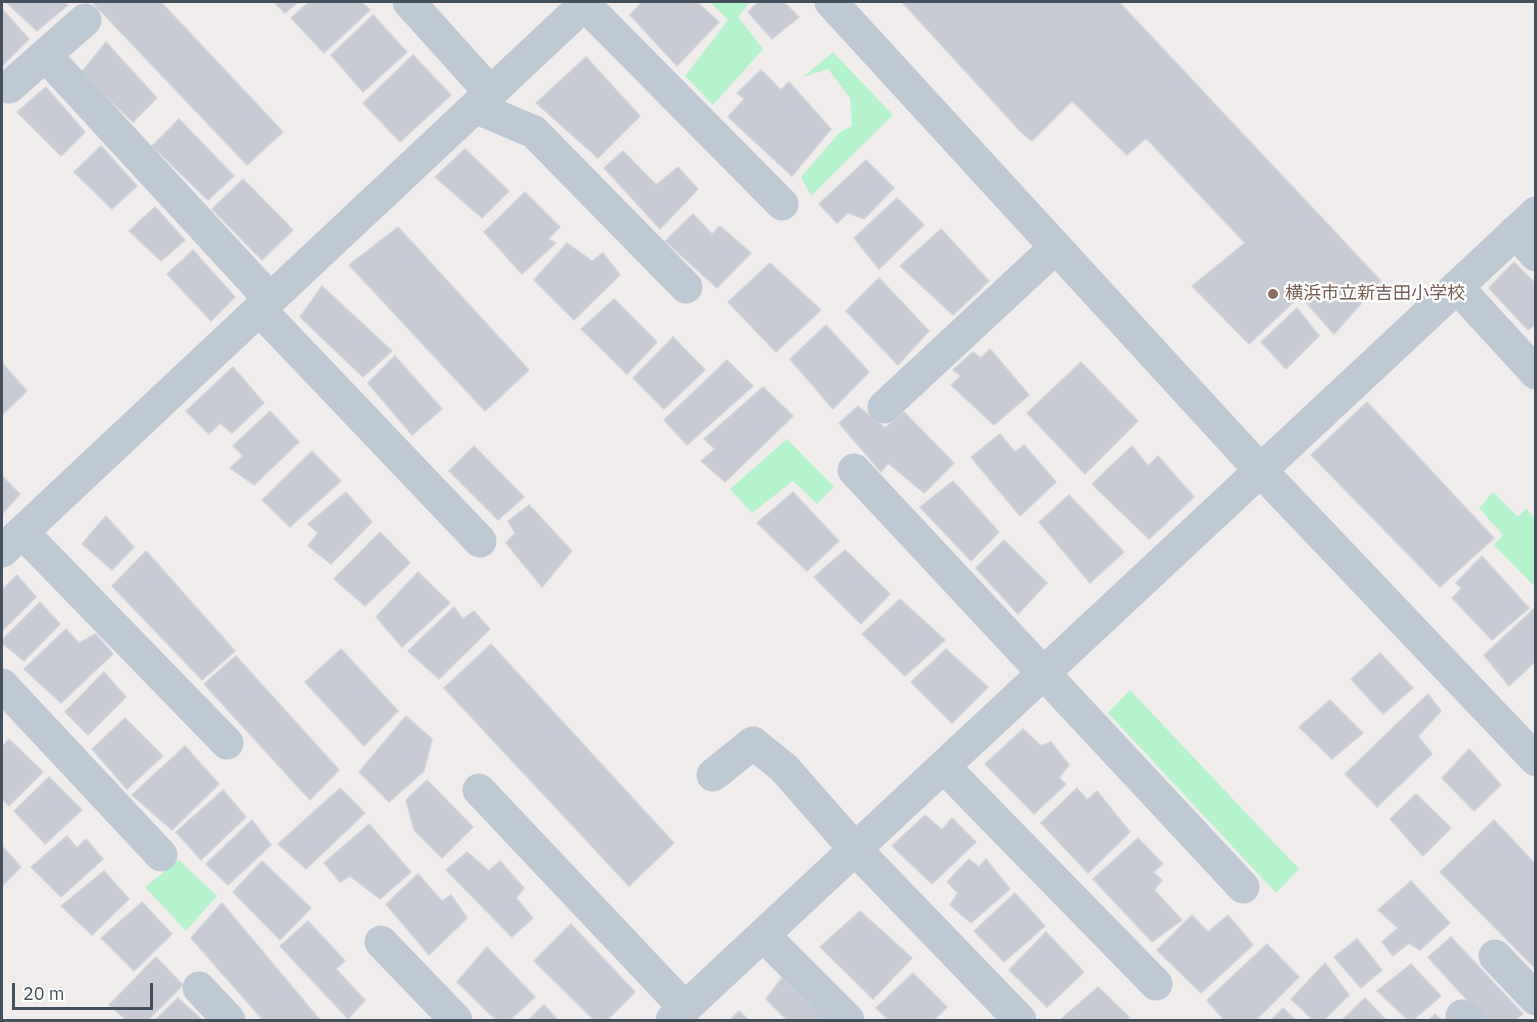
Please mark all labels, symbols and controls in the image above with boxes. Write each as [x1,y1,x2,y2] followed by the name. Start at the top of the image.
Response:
[1285,283,1465,305] place label: 横浜市立新吉田小学校
[1266,287,1280,301] marker: 横浜市立新吉田小学校
[15,971,156,1009] scale bar
[23,982,65,1005] text: 20 m

